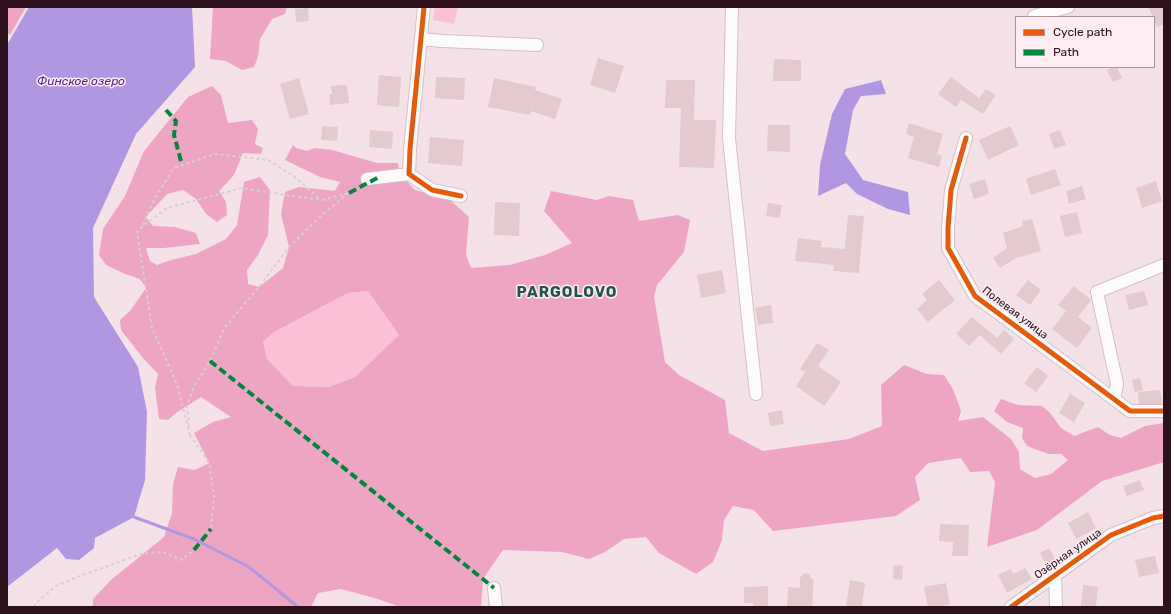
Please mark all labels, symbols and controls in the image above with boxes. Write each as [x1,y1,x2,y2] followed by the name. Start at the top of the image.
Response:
[1015,16,1155,68] legend
[1053,25,1112,39] text: Cycle path
[1053,45,1079,59] text: Path
[37,75,125,89] water label: Финское озеро
[517,284,617,302] district label: PARGOLOVO
[979,284,1051,342] street label: Полевая улица
[1032,526,1104,582] street label: Озёрная улица

